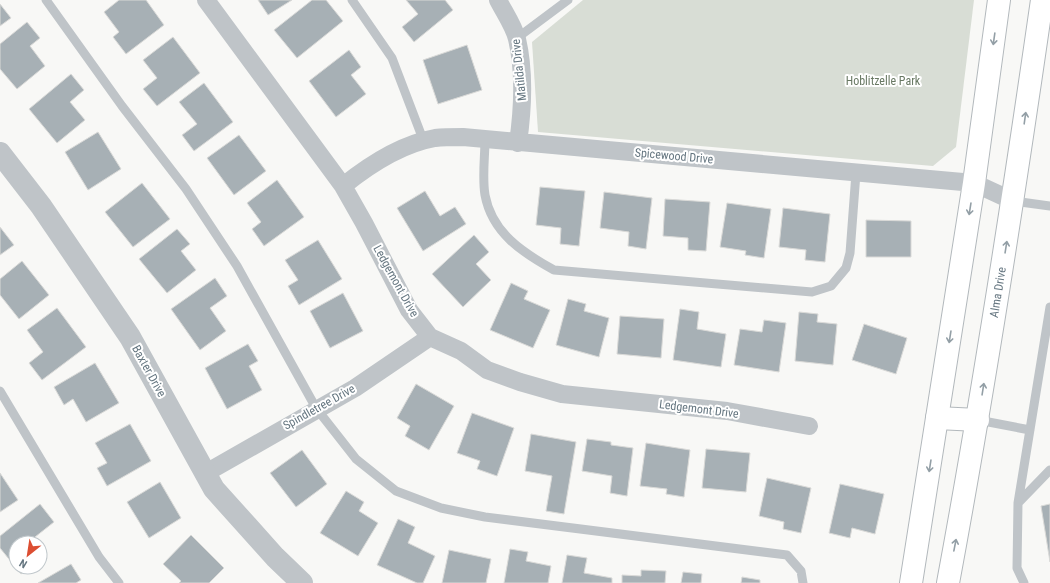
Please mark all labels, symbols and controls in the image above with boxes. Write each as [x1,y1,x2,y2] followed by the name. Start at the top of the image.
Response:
[990,32,998,45] one-way arrow
[509,38,529,102] street label: Matilda Drive
[846,74,921,88] park label: Hoblitzelle Park
[1021,112,1029,125] one-way arrow
[634,146,714,166] street label: Spicewood Drive
[966,202,974,215] one-way arrow
[1002,241,1010,254] one-way arrow
[370,243,422,320] street label: Ledgemont Drive
[987,266,1009,319] street label: Alma Drive
[946,331,954,344] one-way arrow
[129,343,169,400] street label: Baxter Drive
[281,381,358,433] street label: Spindletree Drive
[979,383,987,396] one-way arrow
[658,397,740,421] street label: Ledgemont Drive
[925,459,933,472] one-way arrow
[8,535,48,575] north arrow
[951,539,959,552] one-way arrow
[17,556,29,571] text: N

